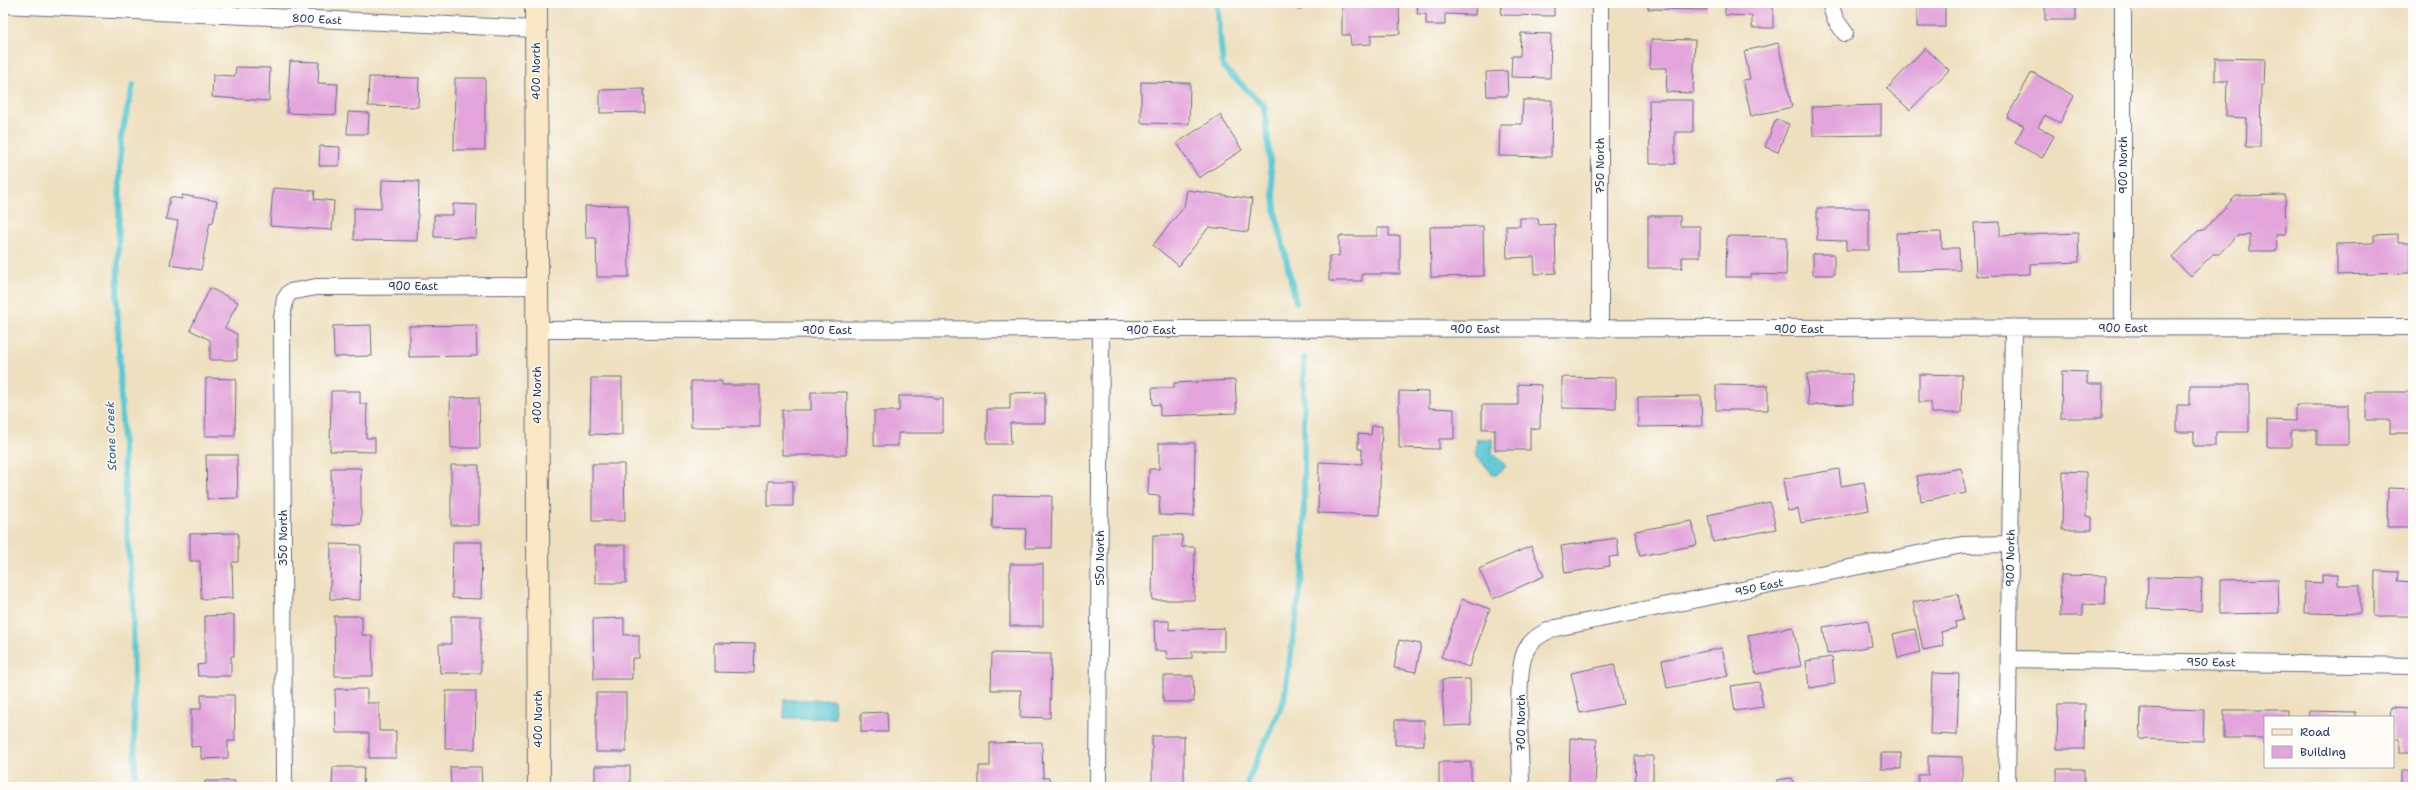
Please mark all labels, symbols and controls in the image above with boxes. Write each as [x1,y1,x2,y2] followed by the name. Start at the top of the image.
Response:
[292,11,343,28] street label: 800 East
[529,42,544,100] street label: 400 North
[2116,136,2131,194] street label: 900 North
[1593,138,1608,194] street label: 750 North
[388,279,438,294] street label: 900 East
[2098,321,2148,336] street label: 900 East
[1450,322,1500,337] street label: 900 East
[1774,322,1824,337] street label: 900 East
[802,323,852,338] street label: 900 East
[1126,323,1176,338] street label: 900 East
[530,366,545,424] street label: 400 North
[102,401,120,471] water label: Stone Creek
[276,510,291,566] street label: 350 North
[2002,529,2019,587] street label: 900 North
[1093,530,1108,586] street label: 550 North
[1734,575,1785,600] street label: 950 East
[2186,655,2236,670] street label: 950 East
[531,690,546,748] street label: 400 North
[1514,694,1529,752] street label: 700 North
[2264,716,2394,768] legend
[2300,724,2331,740] text: Road
[2300,744,2346,760] text: Building

